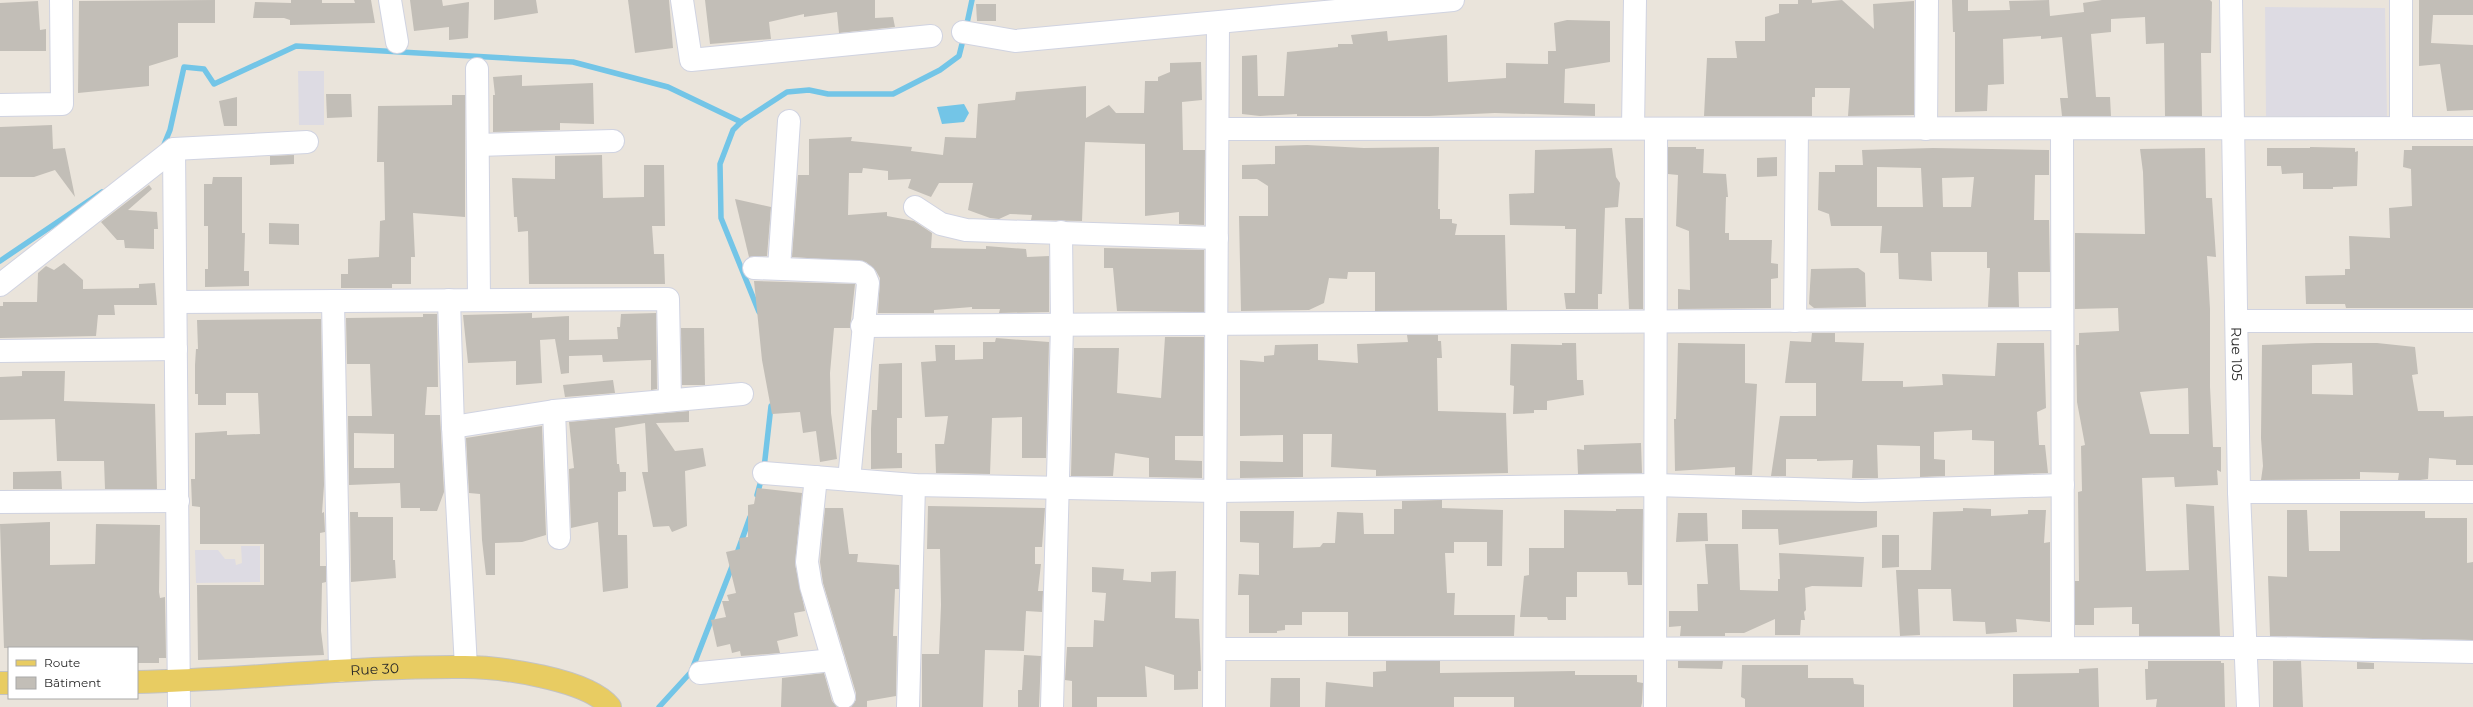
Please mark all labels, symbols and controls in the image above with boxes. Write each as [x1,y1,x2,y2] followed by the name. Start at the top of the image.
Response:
[2227,327,2246,381] street label: Rue 105
[8,647,138,699] legend
[44,655,80,670] text: Route
[350,659,399,679] street label: Rue 30
[44,675,101,690] text: Bâtiment

